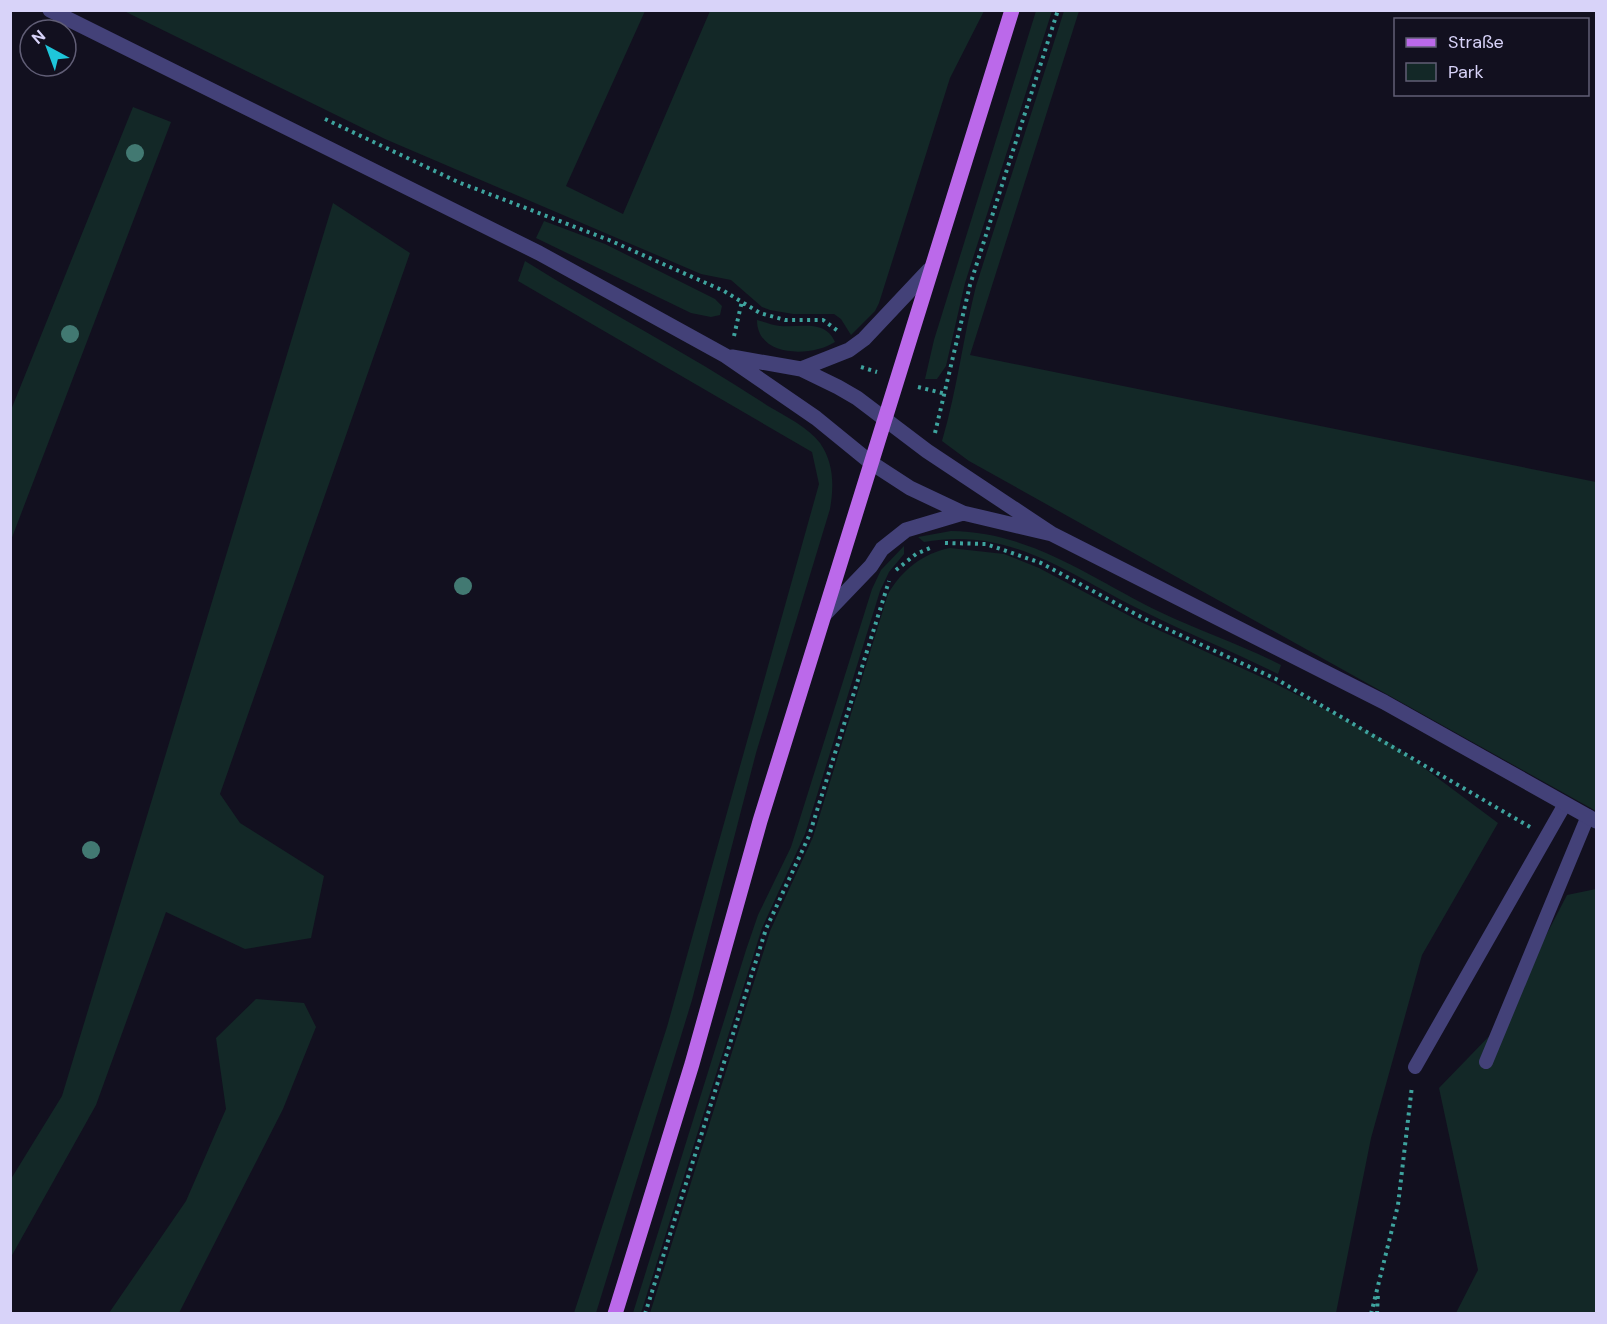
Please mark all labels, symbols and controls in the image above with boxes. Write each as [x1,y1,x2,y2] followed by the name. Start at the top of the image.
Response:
[18,18,78,78] north arrow
[1394,18,1589,96] legend
[27,25,50,49] text: N
[1448,30,1504,54] text: Straße
[1448,60,1484,84] text: Park

